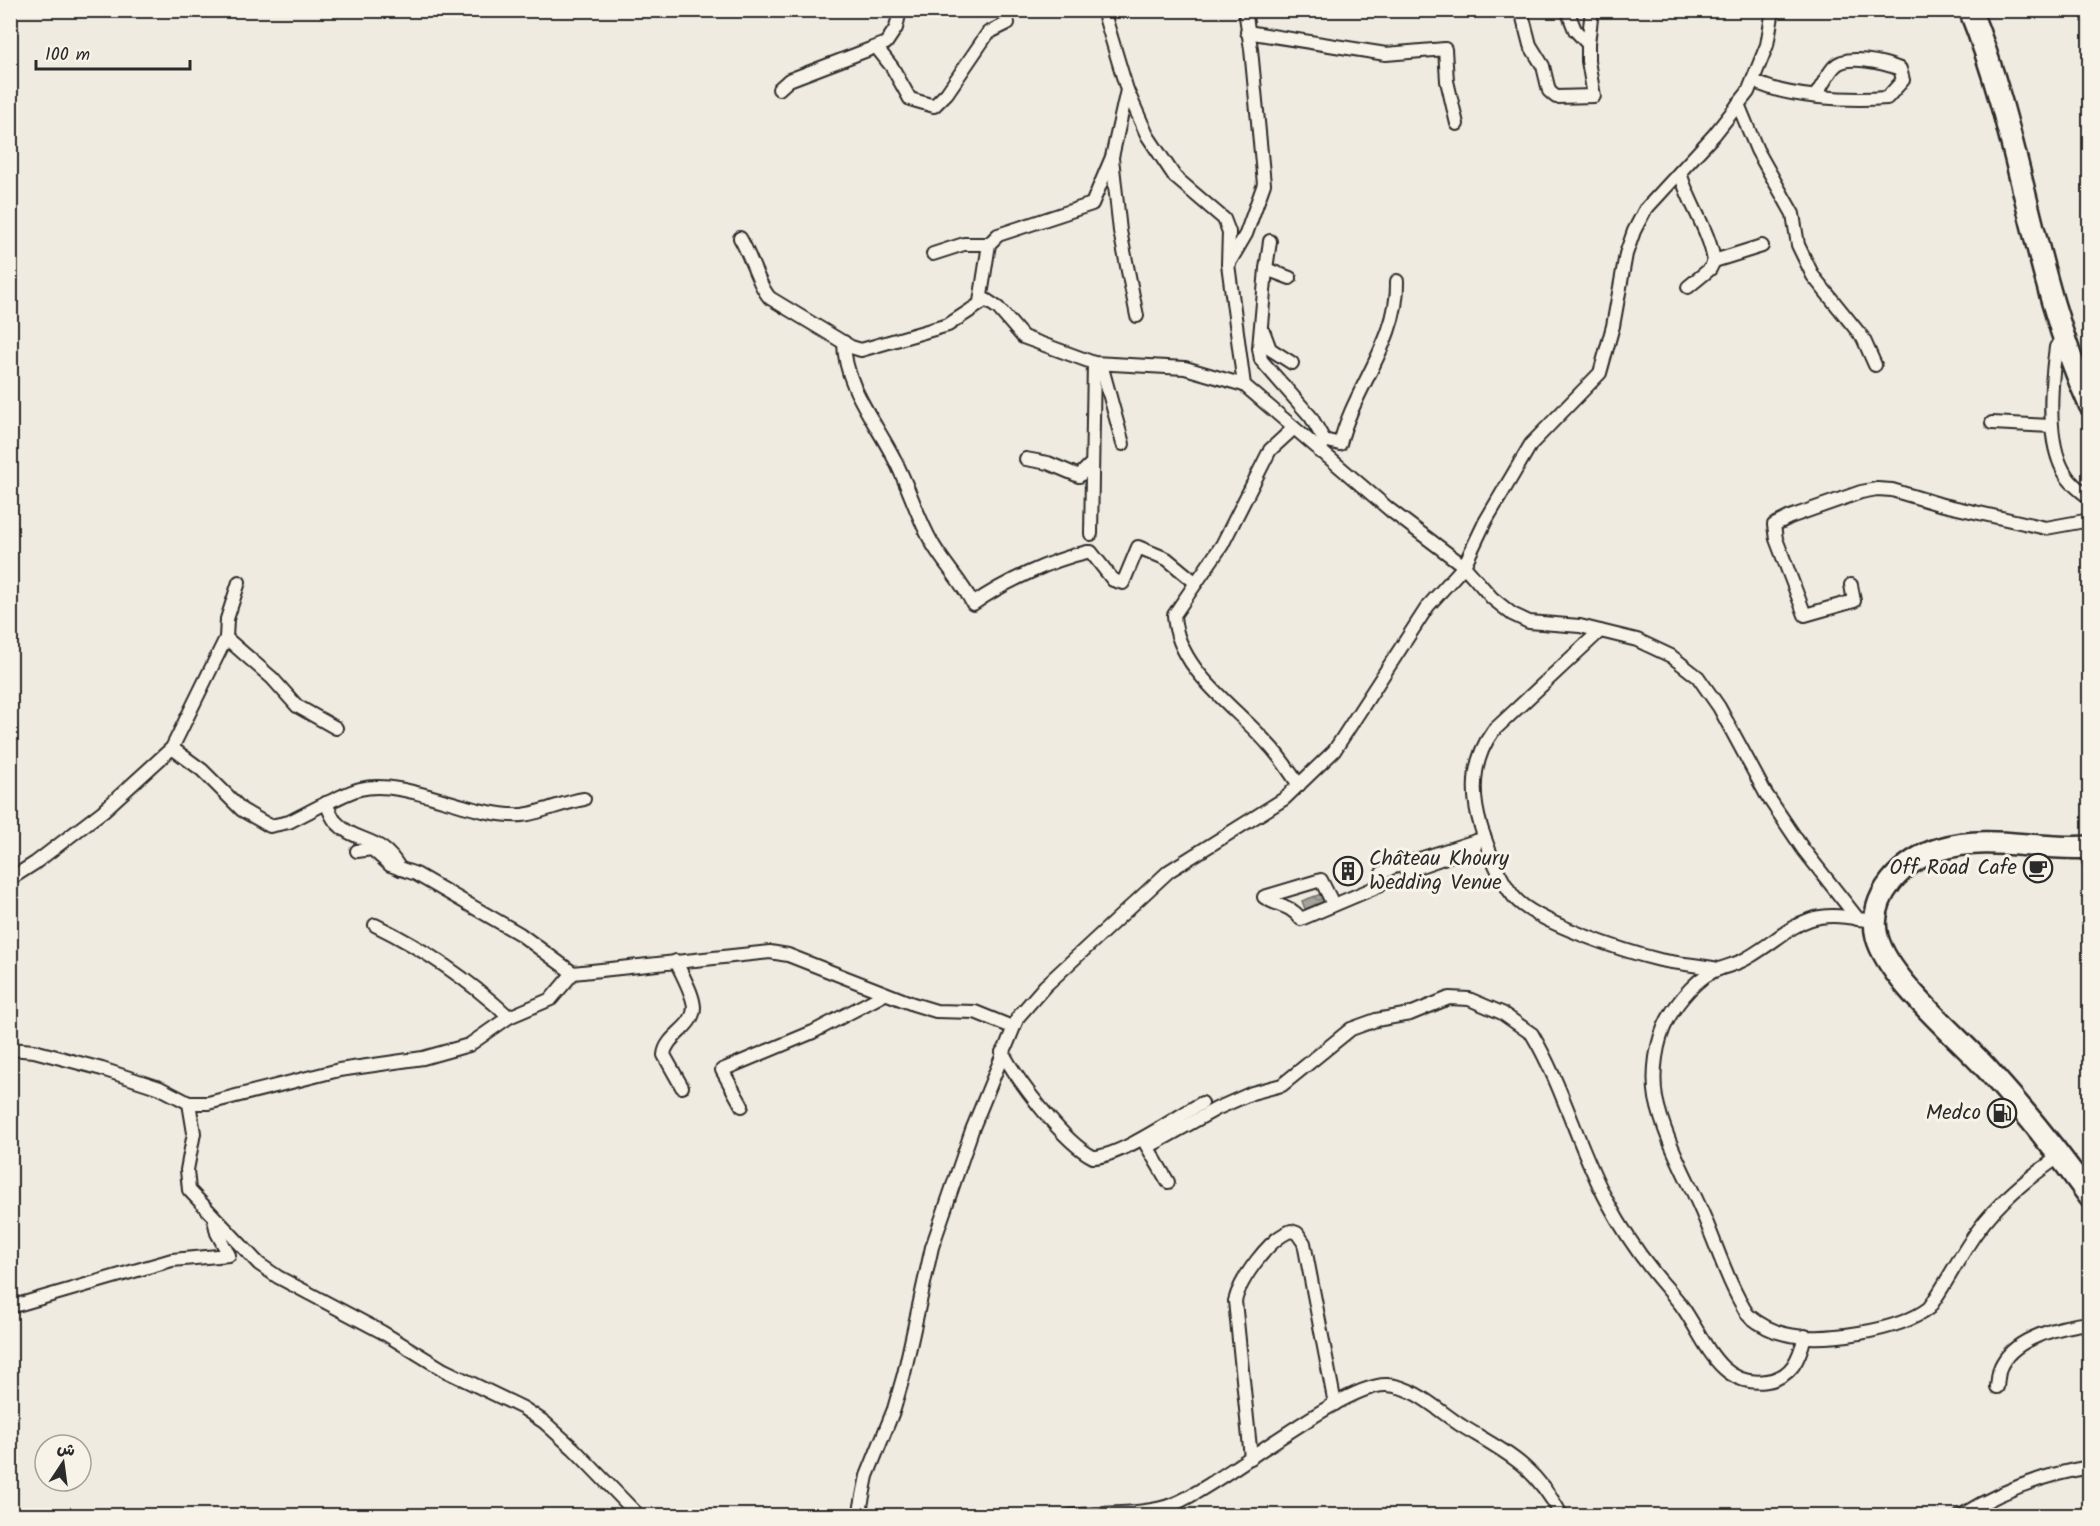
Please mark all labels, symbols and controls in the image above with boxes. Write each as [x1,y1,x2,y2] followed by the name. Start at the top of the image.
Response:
[36,33,190,71] scale bar
[45,41,90,70] text: 100 m
[1369,843,1509,900] place label: Château Khoury Wedding Venue
[1890,852,2018,885] place label: Off Road Cafe
[2022,852,2054,884] cafe icon: Off Road Cafe
[1332,855,1364,887] building icon: Château Khoury Wedding Venue
[1926,1097,1981,1130] place label: Medco
[1986,1097,2018,1129] fuel station icon: Medco
[33,1433,93,1493] north arrow
[55,1436,77,1464] text: ش

